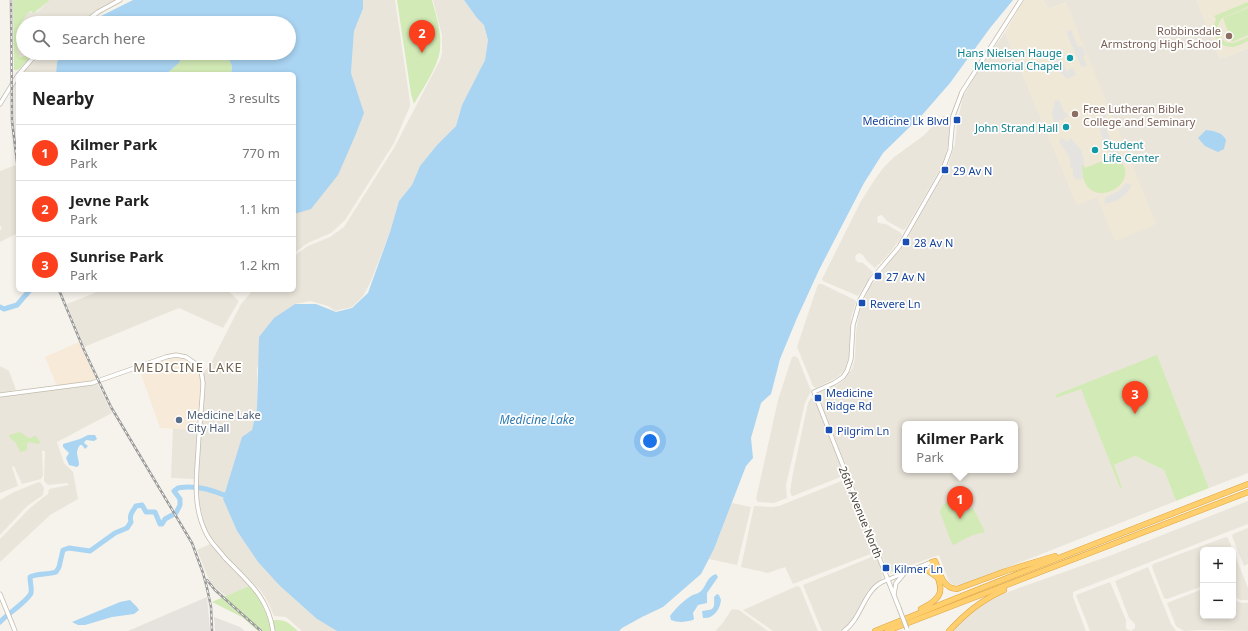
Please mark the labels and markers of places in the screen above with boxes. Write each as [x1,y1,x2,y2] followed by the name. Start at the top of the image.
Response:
[409,20,435,53] pin: 2
[1101,23,1221,51] place label: Robbinsdale Armstrong High School
[1224,31,1234,41] marker: Robbinsdale Armstrong High School
[957,45,1062,73] place label: Hans Nielsen Hauge Memorial Chapel
[1065,53,1075,63] marker: Hans Nielsen Hauge Memorial Chapel
[1083,101,1196,129] place label: Free Lutheran Bible College and Seminary
[1070,109,1080,119] marker: Free Lutheran Bible College and Seminary
[862,113,949,128] place label: Medicine Lk Blvd
[952,115,962,125] marker: Medicine Lk Blvd
[974,120,1058,135] place label: John Strand Hall
[1061,122,1071,132] marker: John Strand Hall
[1103,137,1160,165] place label: Student Life Center
[1090,145,1100,155] marker: Student Life Center
[953,163,992,178] place label: 29 Av N
[940,165,950,175] marker: 29 Av N
[914,235,953,250] place label: 28 Av N
[901,237,911,247] marker: 28 Av N
[886,269,925,284] place label: 27 Av N
[873,271,883,281] marker: 27 Av N
[870,296,921,311] place label: Revere Ln
[857,298,867,308] marker: Revere Ln
[1122,381,1148,414] pin: 3
[826,385,873,413] place label: Medicine Ridge Rd
[813,393,823,403] marker: Medicine Ridge Rd
[187,407,261,435] place label: Medicine Lake City Hall
[174,415,184,425] marker: Medicine Lake City Hall
[837,423,889,438] place label: Pilgrim Ln
[824,425,834,435] marker: Pilgrim Ln
[947,486,973,519] pin: 1
[894,561,943,576] place label: Kilmer Ln
[881,563,891,573] marker: Kilmer Ln

